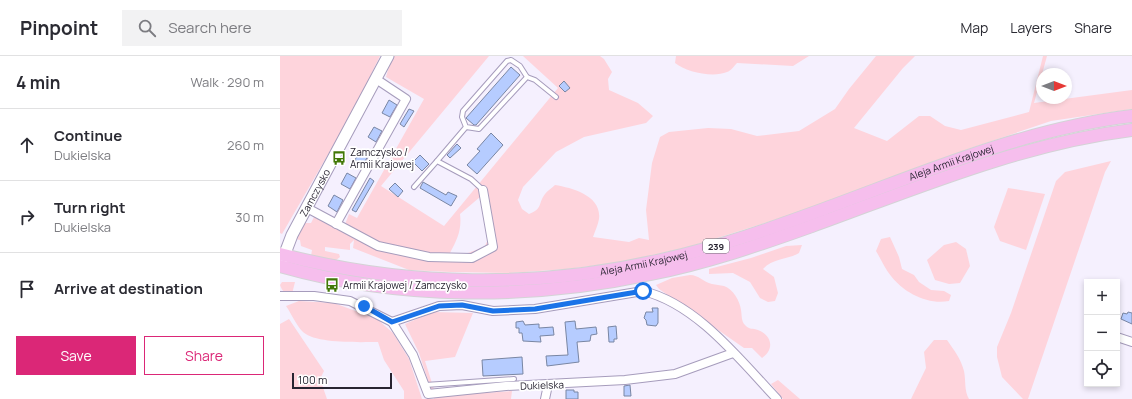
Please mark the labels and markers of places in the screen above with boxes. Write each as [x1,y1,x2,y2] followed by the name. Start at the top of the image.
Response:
[350,145,414,171] place label: Zamczysko / Armii Krajowej
[331,150,347,166] bus stop icon: Zamczysko / Armii Krajowej
[324,277,340,293] bus stop icon: Armii Krajowej / Zamczysko
[343,278,467,292] place label: Armii Krajowej / Zamczysko

